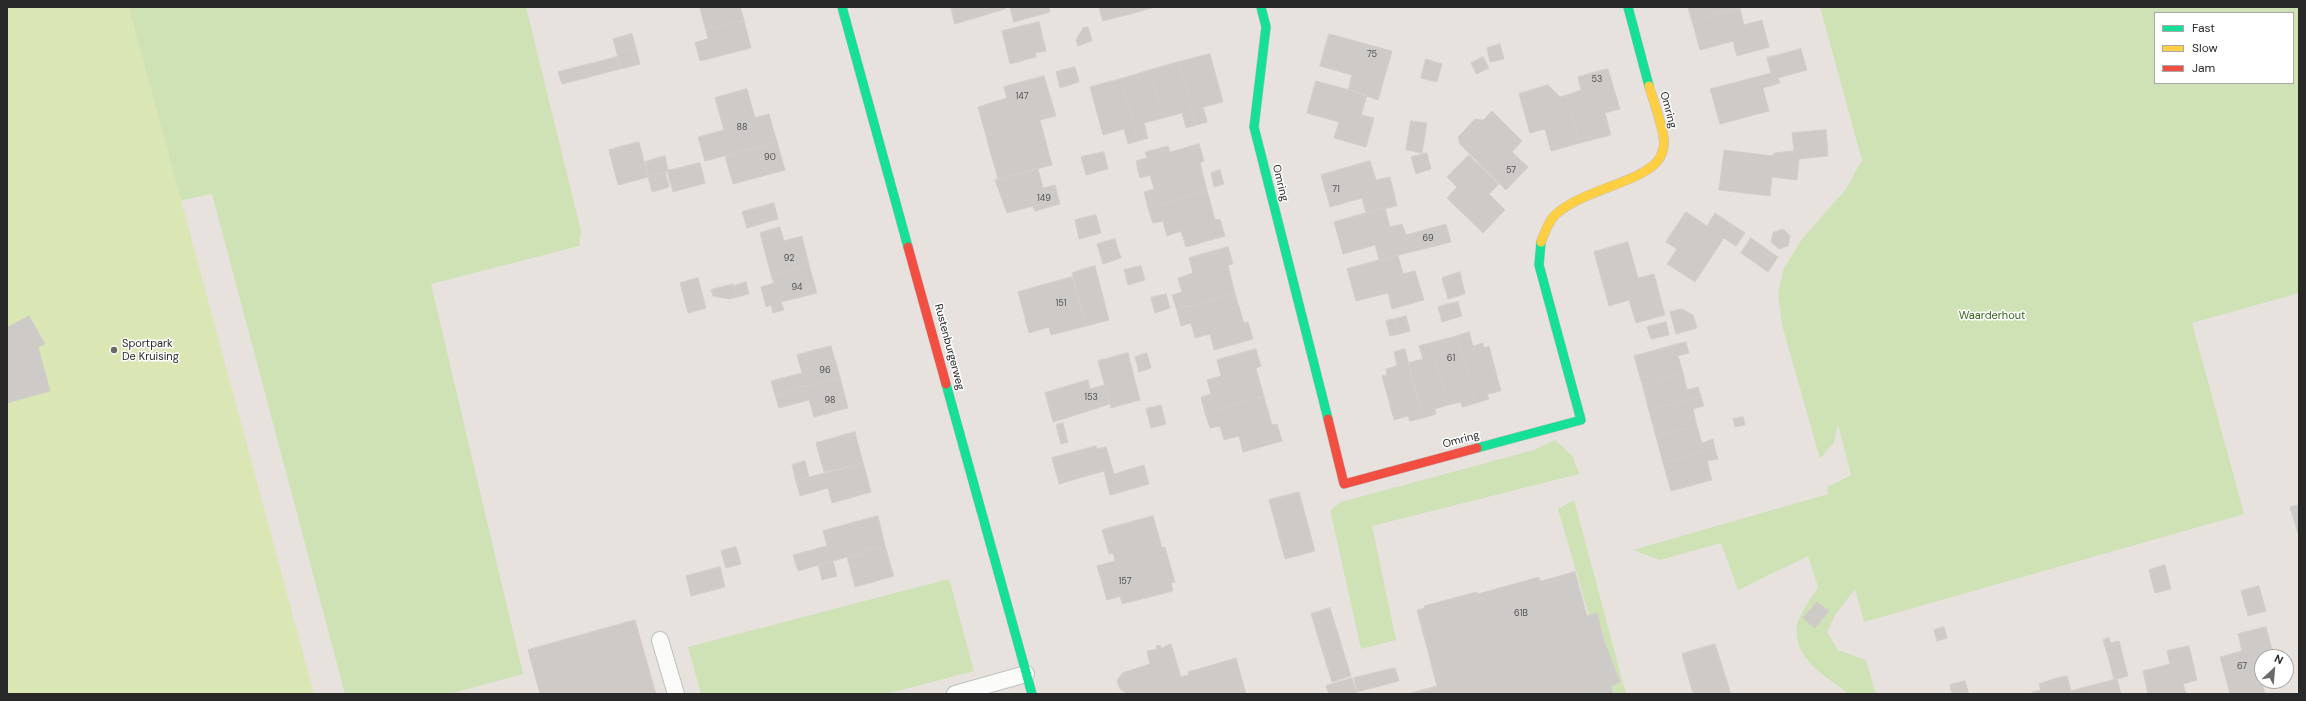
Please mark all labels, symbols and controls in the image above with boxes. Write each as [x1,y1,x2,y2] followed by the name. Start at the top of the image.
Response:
[2154,12,2294,84] legend
[2192,20,2215,36] text: Fast
[2192,40,2218,56] text: Slow
[1367,50,1377,60] house number: 75
[2192,60,2215,76] text: Jam
[1592,75,1602,85] house number: 53
[1657,90,1679,130] street label: Omring
[1015,92,1029,102] house number: 147
[737,123,747,133] house number: 88
[764,153,776,163] house number: 90
[1269,163,1291,203] street label: Omring
[1506,166,1516,176] house number: 57
[1332,185,1340,195] house number: 71
[1037,194,1051,204] house number: 149
[1422,234,1434,244] house number: 69
[784,254,794,264] house number: 92
[791,283,803,293] house number: 94
[1055,299,1067,309] house number: 151
[931,302,967,392] street label: Rustenburgerweg
[1959,309,2025,323] park label: Waarderhout
[122,337,179,363] place label: Sportpark De Kruising
[109,345,119,355] marker: Sportpark De Kruising
[1447,354,1455,364] house number: 61
[819,366,831,376] house number: 96
[1084,393,1098,403] house number: 153
[825,396,835,406] house number: 98
[1441,429,1481,451] street label: Omring
[1119,577,1131,587] house number: 157
[1514,609,1528,619] house number: 61B
[2254,649,2294,689] north arrow
[2272,651,2286,667] text: N
[2237,662,2247,672] house number: 67

